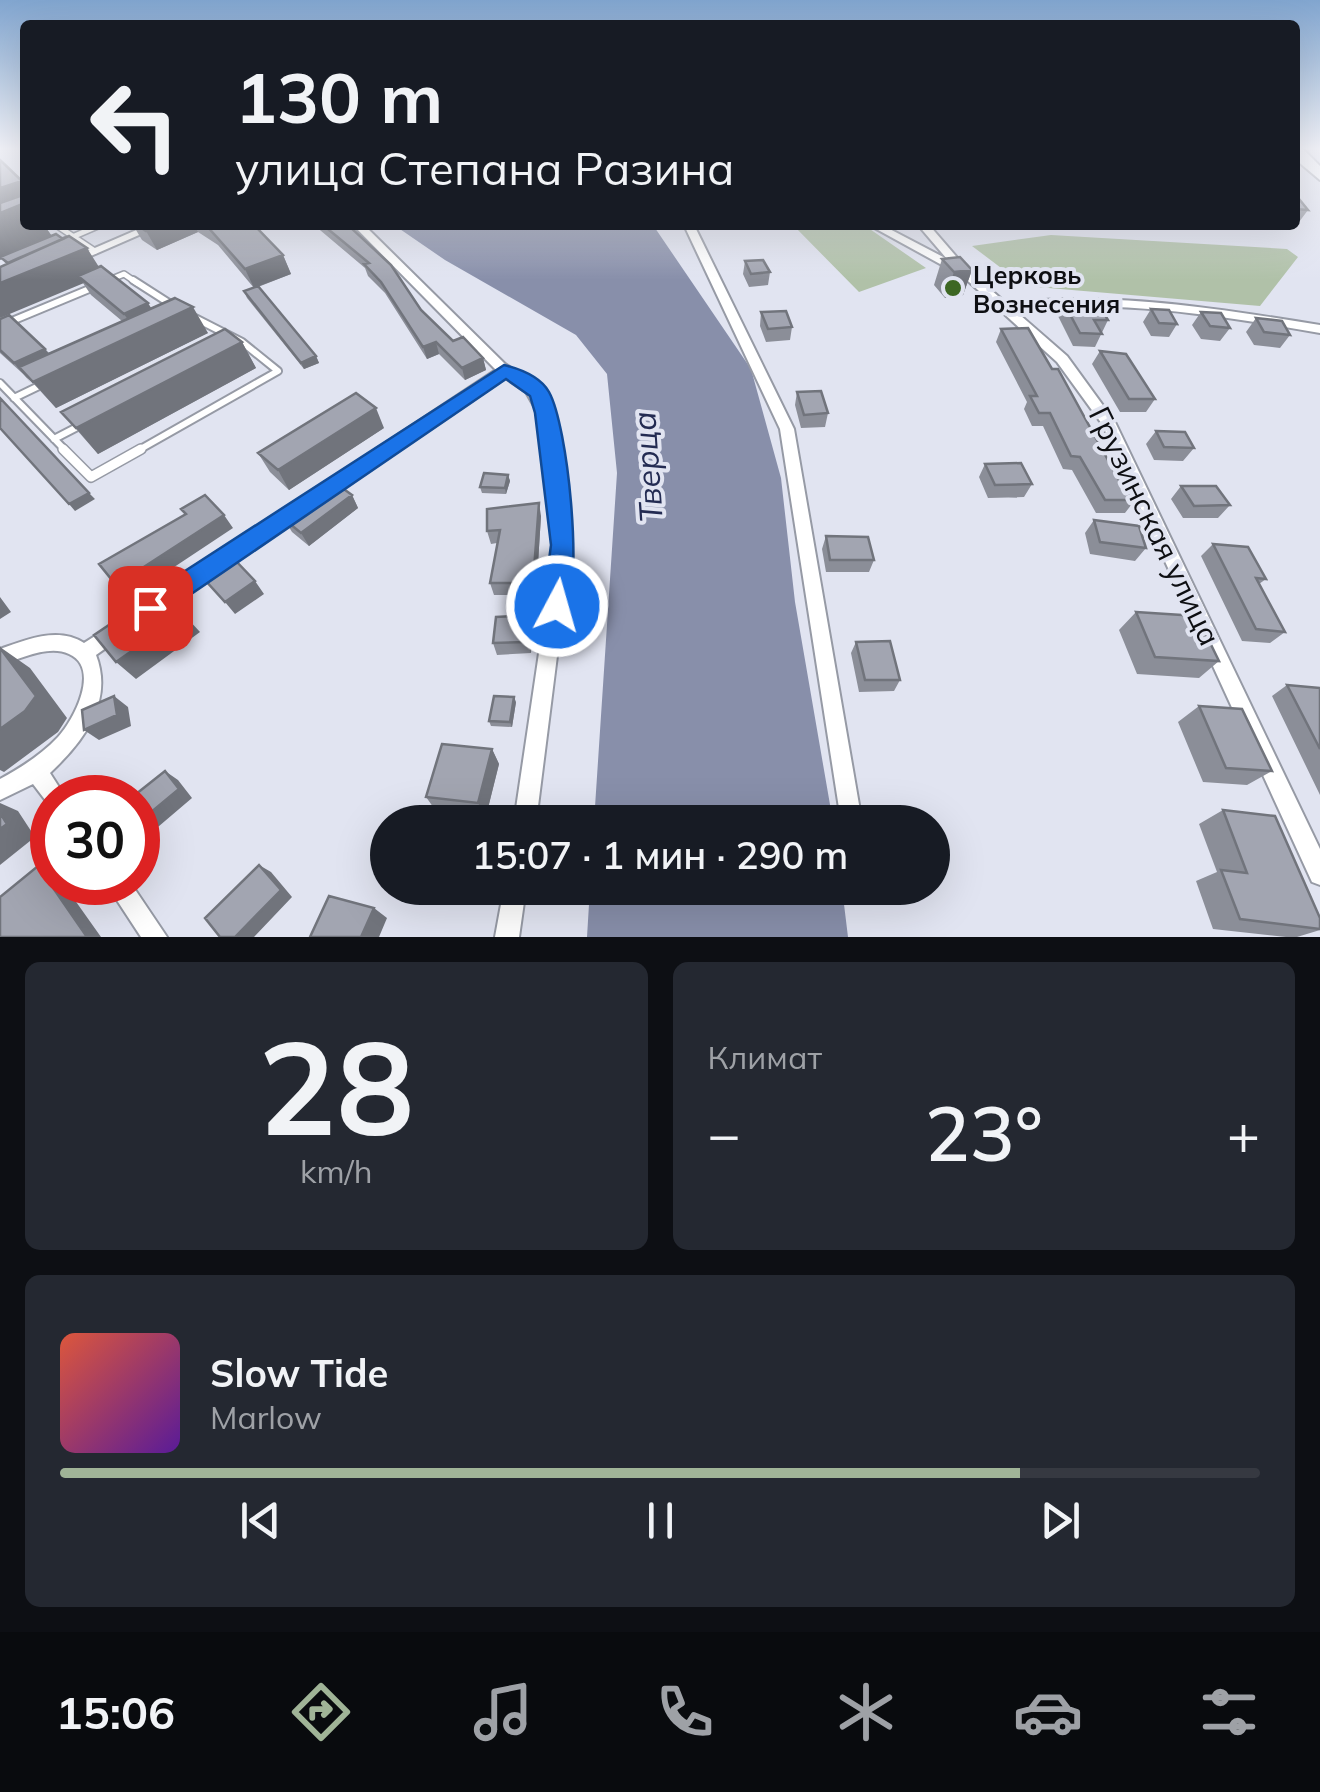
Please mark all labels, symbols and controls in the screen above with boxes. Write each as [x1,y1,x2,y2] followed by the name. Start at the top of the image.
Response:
[235,53,443,141] text: 130 m
[70,60,200,190] icon: left
[235,140,735,196] text: улица Степана Разина
[973,259,1120,319] place label: Церковь Вознесения
[942,277,964,299] marker: Церковь Вознесения
[1081,400,1229,652] street label: Грузинская улица
[623,410,671,524] water label: Тверца
[505,554,609,658] position arrow
[108,566,193,651] pin
[123,581,178,636] icon: arrive
[30,775,160,905] speed limit sign: 30
[472,831,848,879] text: 15:07 · 1 мин · 290 m
[258,1004,414,1168] text: 28
[708,1037,822,1077] text: Климат
[925,1086,1043,1180] text: 23°
[708,1099,741,1168] text: −
[1227,1099,1260,1168] text: +
[300,1151,372,1191] text: km/h
[210,1349,388,1397] text: Slow Tide
[210,1397,322,1437] text: Marlow
[233,1493,288,1548] icon: previous
[633,1493,688,1548] icon: pause
[1033,1493,1088,1548] icon: next
[286,1677,356,1747] icon: directions
[468,1677,538,1747] icon: music
[650,1677,720,1747] icon: phone
[831,1677,901,1747] icon: climate
[1013,1677,1083,1747] icon: car
[1194,1677,1264,1747] icon: filters
[56,1684,175,1740] text: 15:06

